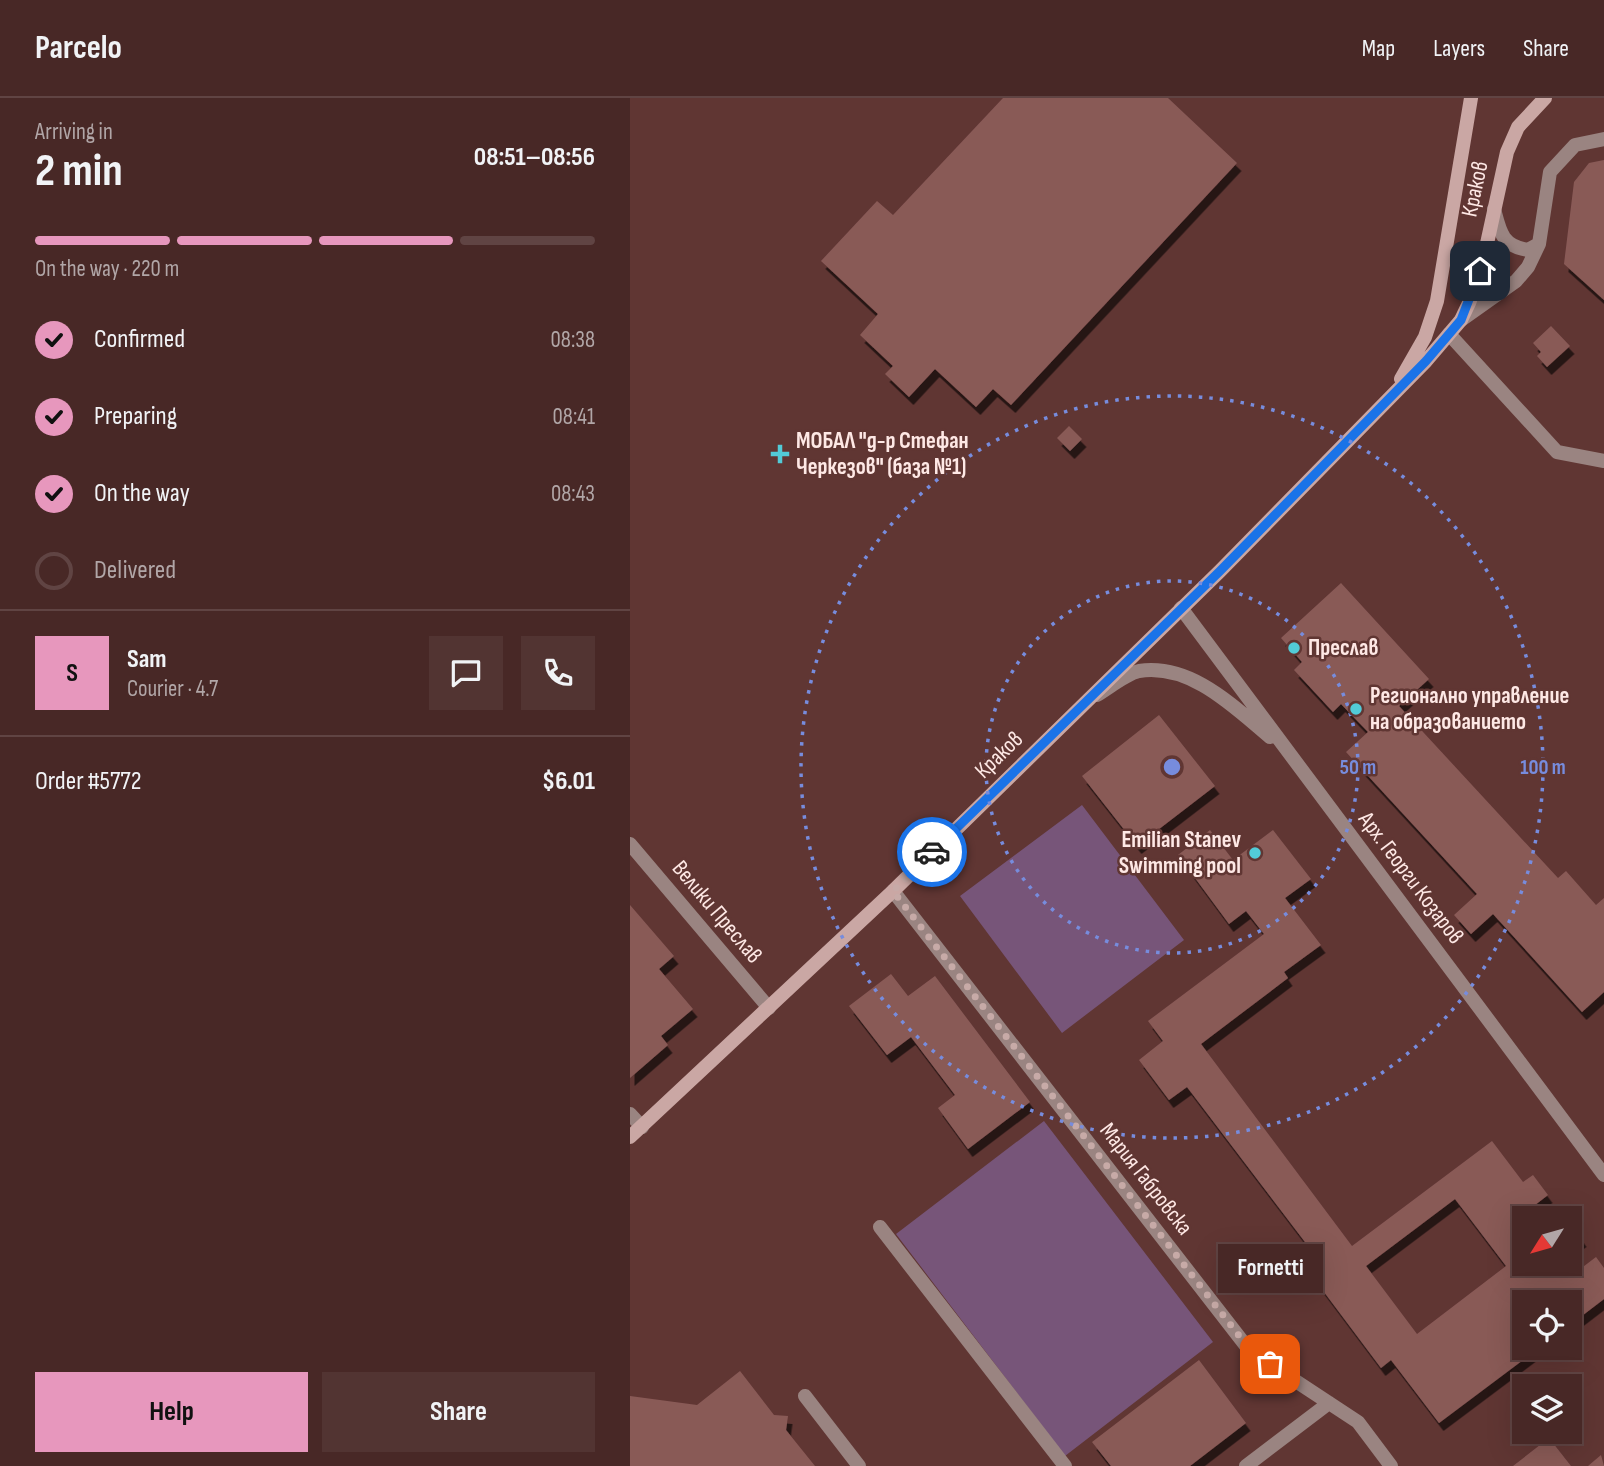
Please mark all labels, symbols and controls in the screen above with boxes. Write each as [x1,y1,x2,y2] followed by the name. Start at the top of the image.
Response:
[35,28,122,68] text: Parcelo
[1362,34,1395,63] text: Map
[1433,34,1485,63] text: Layers
[1523,34,1569,63] text: Share
[35,118,113,146] text: Arriving in
[474,142,595,173] text: 08:51–08:56
[35,144,123,199] text: 2 min
[1455,159,1495,219] street label: Краков
[1450,241,1510,301] pin
[1461,252,1499,290] icon: home
[35,255,179,283] text: On the way · 220 m
[35,321,73,359] icon: check
[94,324,185,355] text: Confirmed
[551,326,595,354] text: 08:38
[35,398,73,436] icon: check
[94,401,177,432] text: Preparing
[553,403,595,431] text: 08:41
[796,427,969,481] place label: МОБАЛ "д-р Стефан Черкезов" (база №1)
[770,444,790,464] marker: МОБАЛ "д-р Стефан Черкезов" (база №1)
[35,475,73,513] icon: check
[94,478,190,509] text: On the way
[551,480,595,508] text: 08:43
[94,555,176,586] text: Delivered
[1308,634,1378,662] place label: Преслав
[429,636,503,710] button: chat
[521,636,595,710] button: phone
[1286,640,1302,656] marker: Преслав
[127,644,167,675] text: Sam
[66,658,78,689] text: S
[127,675,218,703] text: Courier · 4.7
[1370,682,1569,736] place label: Регионално управление на образованието
[1348,701,1364,717] marker: Регионално управление на образованието
[969,725,1029,785] street label: Краков
[1160,755,1184,779] centre of rings
[1340,755,1376,780] text: 50 m
[1520,755,1566,780] text: 100 m
[35,766,141,797] text: Order #5772
[542,766,595,797] text: $6.01
[1352,805,1470,950] street label: Арх. Георги Козаров
[897,817,967,887] courier
[1119,826,1241,880] place label: Emilian Stanev Swimming pool
[913,833,951,871] icon: car
[1247,845,1263,861] marker: Emilian Stanev Swimming pool
[666,855,768,969] street label: Велики Преслав
[1093,1117,1199,1241] street label: Мария Габровска
[1512,1206,1582,1276] north arrow
[1512,1206,1582,1444] map controls
[1218,1245,1322,1294] callout: Fornetti
[1237,1254,1304,1282] text: Fornetti
[1512,1290,1582,1360] button: locate
[1240,1334,1300,1394] pin
[1251,1345,1289,1383] icon: bag
[35,1372,308,1452] button: Help
[322,1372,595,1452] button: Share
[1512,1374,1582,1444] button: layers

